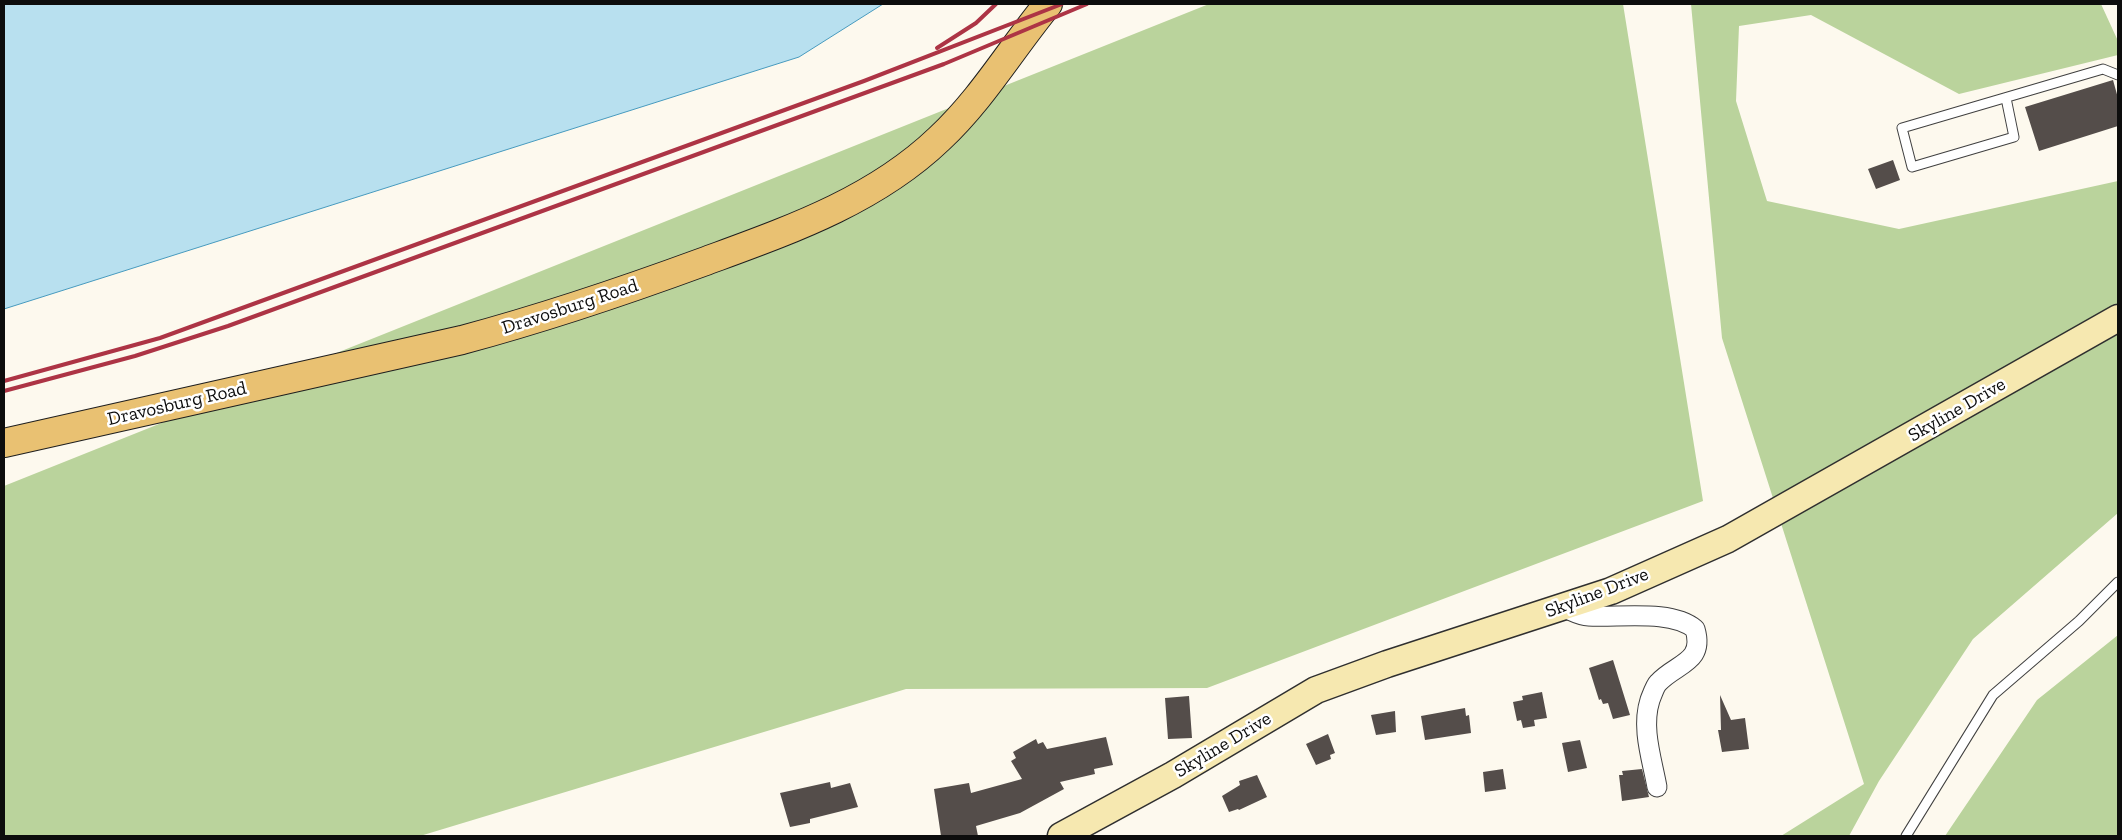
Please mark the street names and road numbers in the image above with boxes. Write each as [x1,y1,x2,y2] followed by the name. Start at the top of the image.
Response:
[499,274,641,340] street label: Dravosburg Road
[1904,373,2010,447] street label: Skyline Drive
[105,377,249,431] street label: Dravosburg Road
[1542,563,1652,623] street label: Skyline Drive
[1171,707,1275,783] street label: Skyline Drive

